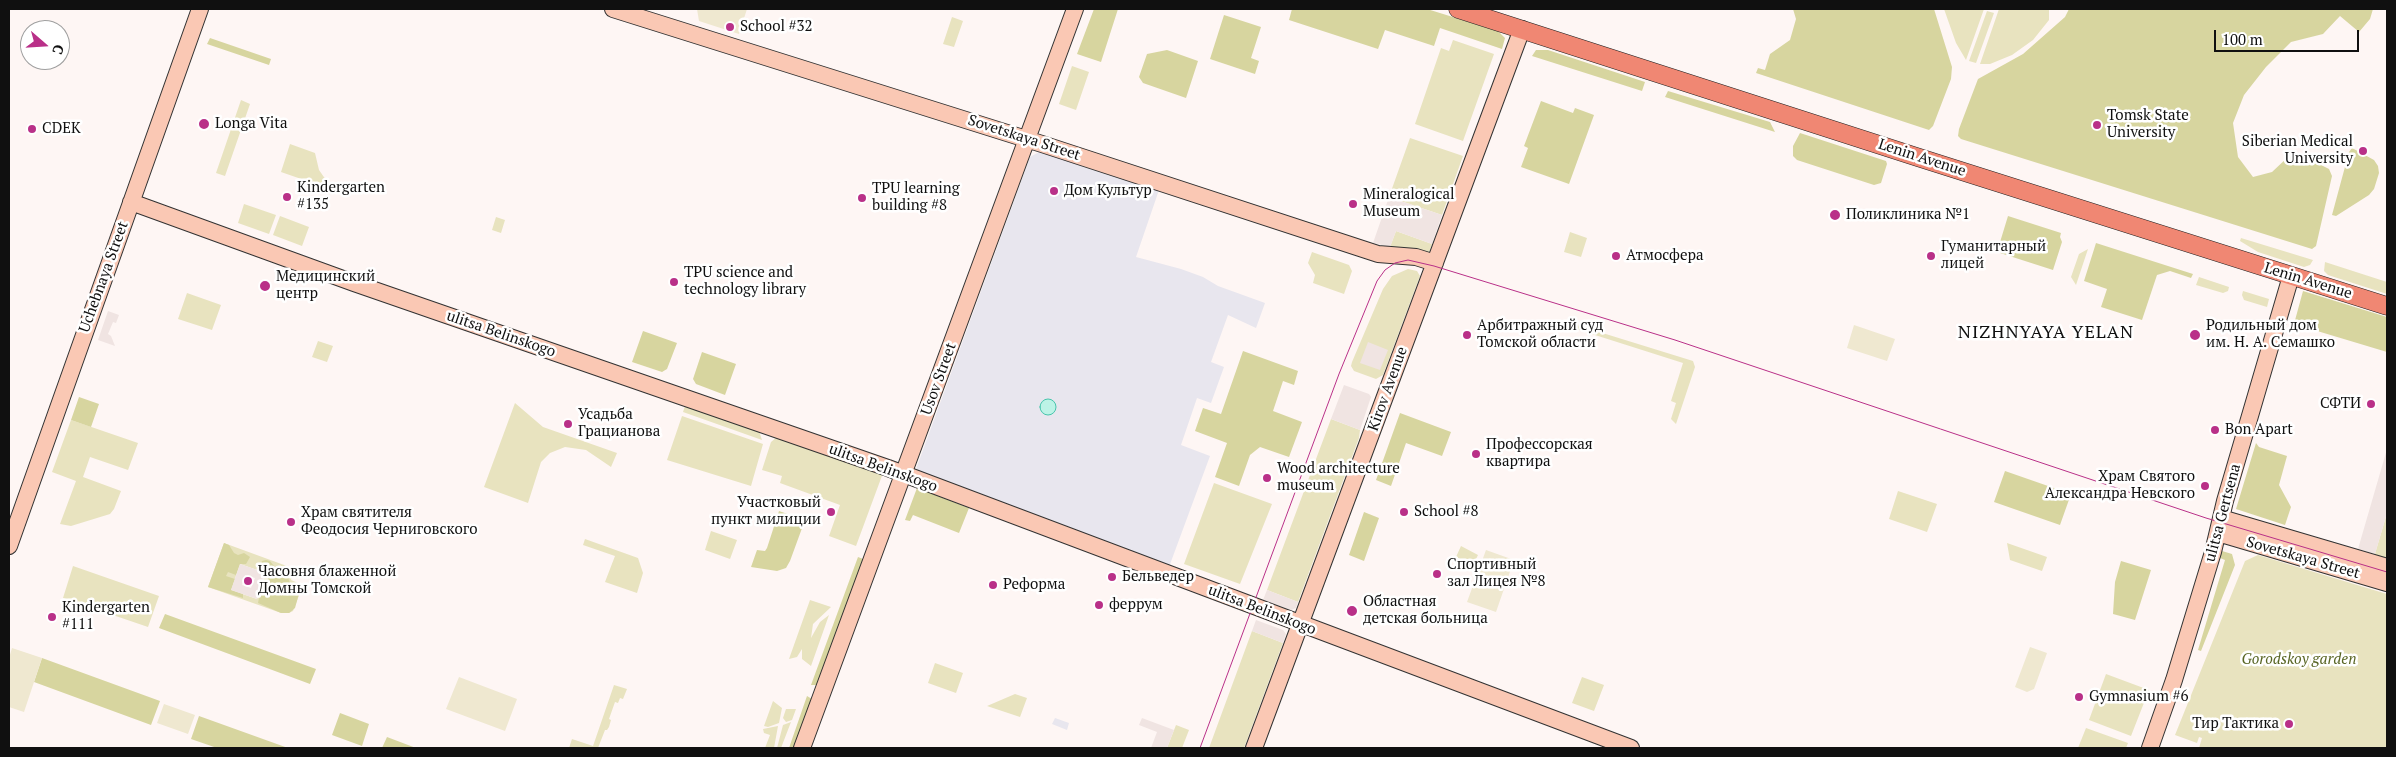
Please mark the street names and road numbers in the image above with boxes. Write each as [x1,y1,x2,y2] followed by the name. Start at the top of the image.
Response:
[966,111,1082,165] street label: Sovetskaya Street
[1876,135,1968,181] street label: Lenin Avenue
[76,219,132,335] street label: Uchebnaya Street
[2262,259,2354,303] street label: Lenin Avenue
[444,307,558,361] street label: ulitsa Belinskogo
[918,340,960,418] street label: Usov Street
[1364,344,1412,434] street label: Kirov Avenue
[826,440,940,496] street label: ulitsa Belinskogo
[2201,462,2245,564] street label: ulitsa Gertsena
[2244,533,2362,583] street label: Sovetskaya Street
[1205,581,1319,639] street label: ulitsa Belinskogo

